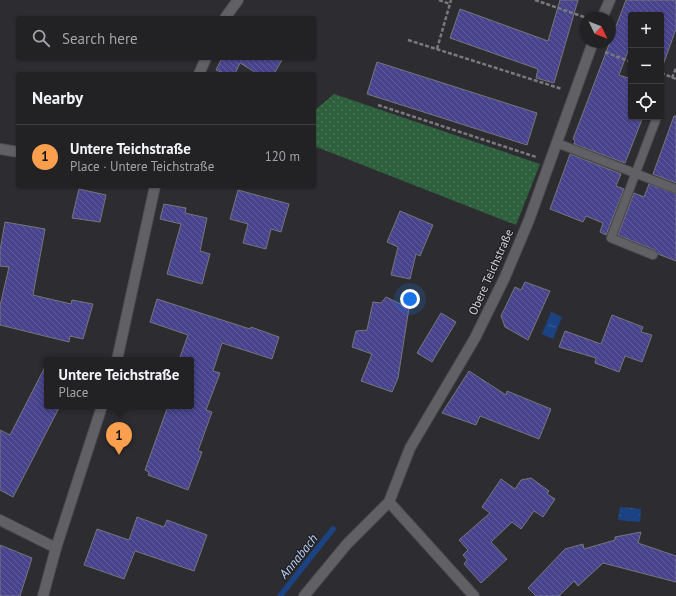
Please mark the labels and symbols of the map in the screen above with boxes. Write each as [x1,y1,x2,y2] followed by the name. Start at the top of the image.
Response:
[580,12,616,48] north arrow
[465,226,516,317] street label: Obere Teichstraße
[400,289,420,309] your location
[106,422,132,455] pin: 1
[275,530,322,583] water label: Annabach

